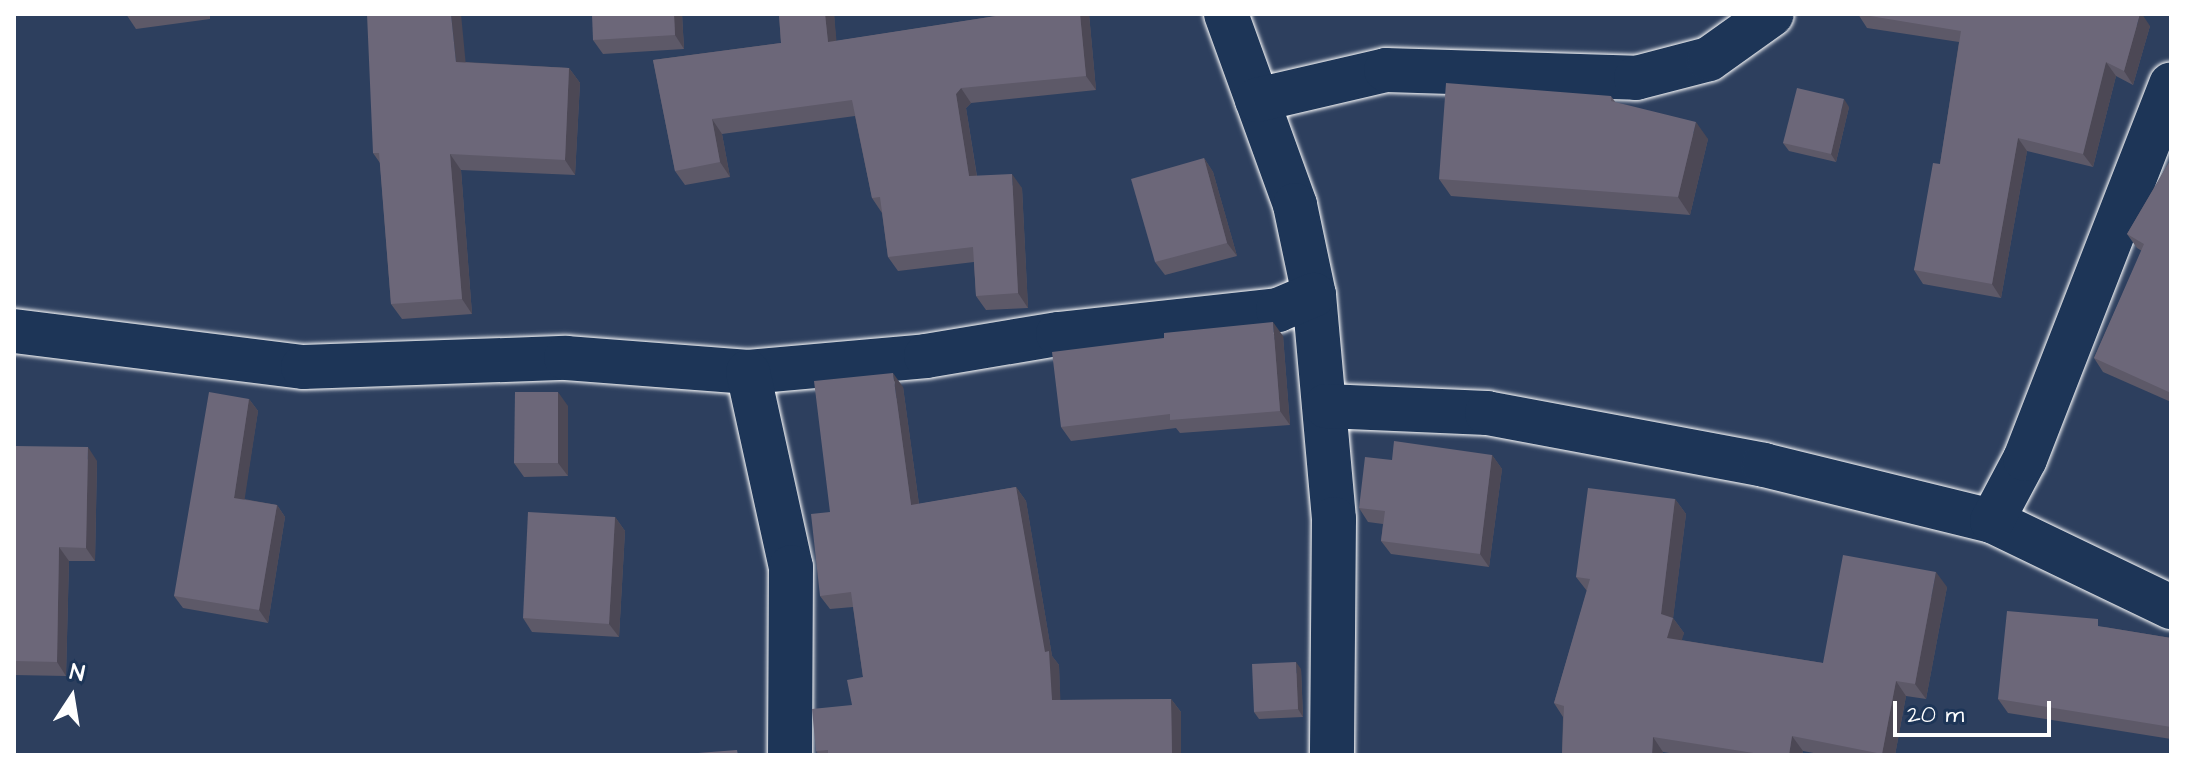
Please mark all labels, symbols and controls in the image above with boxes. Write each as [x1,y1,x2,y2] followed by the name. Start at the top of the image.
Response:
[67,656,87,690] text: N
[32,657,112,737] north arrow
[1897,685,2055,735] scale bar
[1907,698,1964,732] text: 20 m

